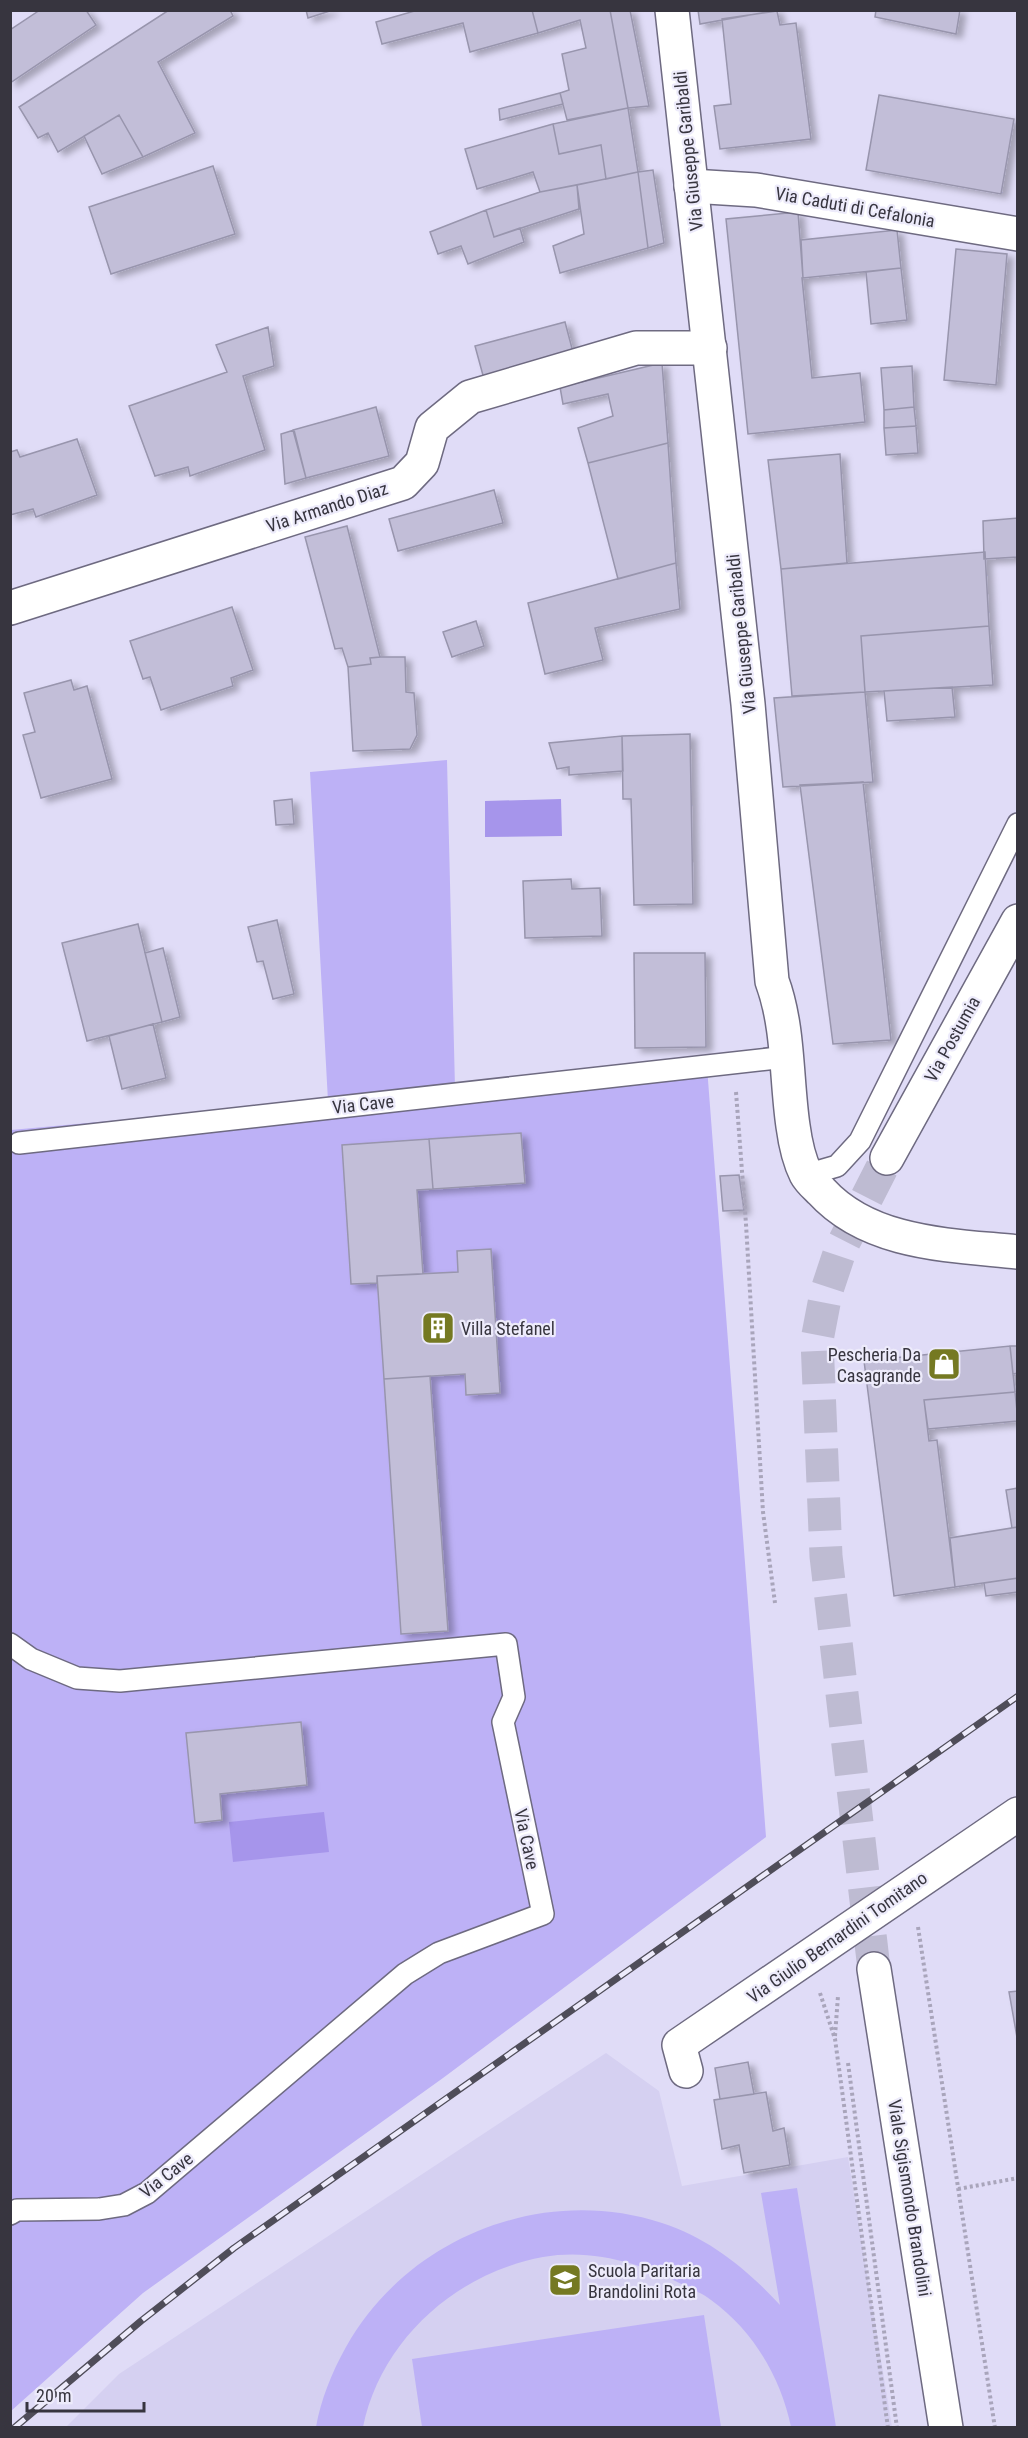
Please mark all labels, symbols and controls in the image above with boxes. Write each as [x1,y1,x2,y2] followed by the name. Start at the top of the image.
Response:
[669,70,707,232] street label: Via Giuseppe Garibaldi
[773,183,937,231] street label: Via Caduti di Cefalonia
[263,477,391,537] street label: Via Armando Diaz
[722,553,760,715] street label: Via Giuseppe Garibaldi
[920,993,984,1085] street label: Via Postumia
[331,1090,395,1118] street label: Via Cave
[420,1310,456,1346] building icon: Villa Stefanel
[461,1318,555,1339] place label: Villa Stefanel
[828,1344,921,1386] place label: Pescheria Da Casagrande
[926,1346,962,1382] shop icon: Pescheria Da Casagrande
[510,1807,544,1871] street label: Via Cave
[743,1867,931,2007] street label: Via Giulio Bernardini Tomitano
[884,2098,936,2298] street label: Viale Sigismondo Brandolini
[135,2148,197,2202] street label: Via Cave
[588,2260,701,2302] place label: Scuola Paritaria Brandolini Rota
[547,2262,583,2298] school or university icon: Scuola Paritaria Brandolini Rota
[27,2375,144,2413] scale bar
[36,2385,71,2406] text: 20 m

